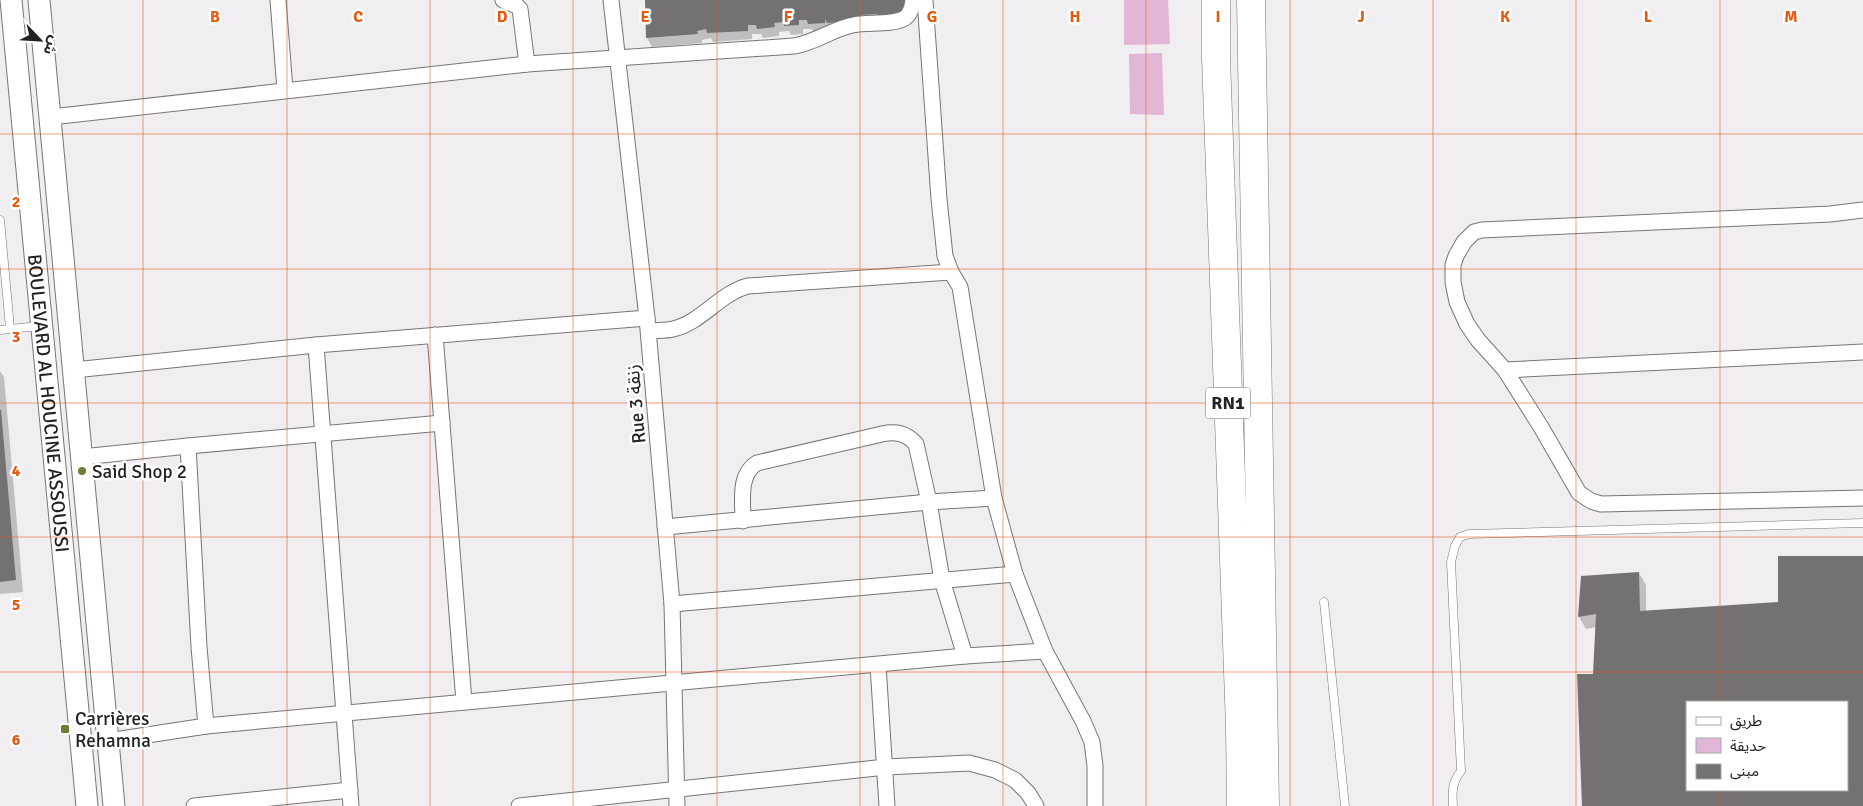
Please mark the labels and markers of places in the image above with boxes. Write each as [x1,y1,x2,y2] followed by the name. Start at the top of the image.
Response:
[92,460,187,484] place label: Said Shop 2
[76,465,88,477] marker: Said Shop 2
[75,707,151,753] place label: Carrières Rehamna
[59,723,71,735] marker: Carrières Rehamna

